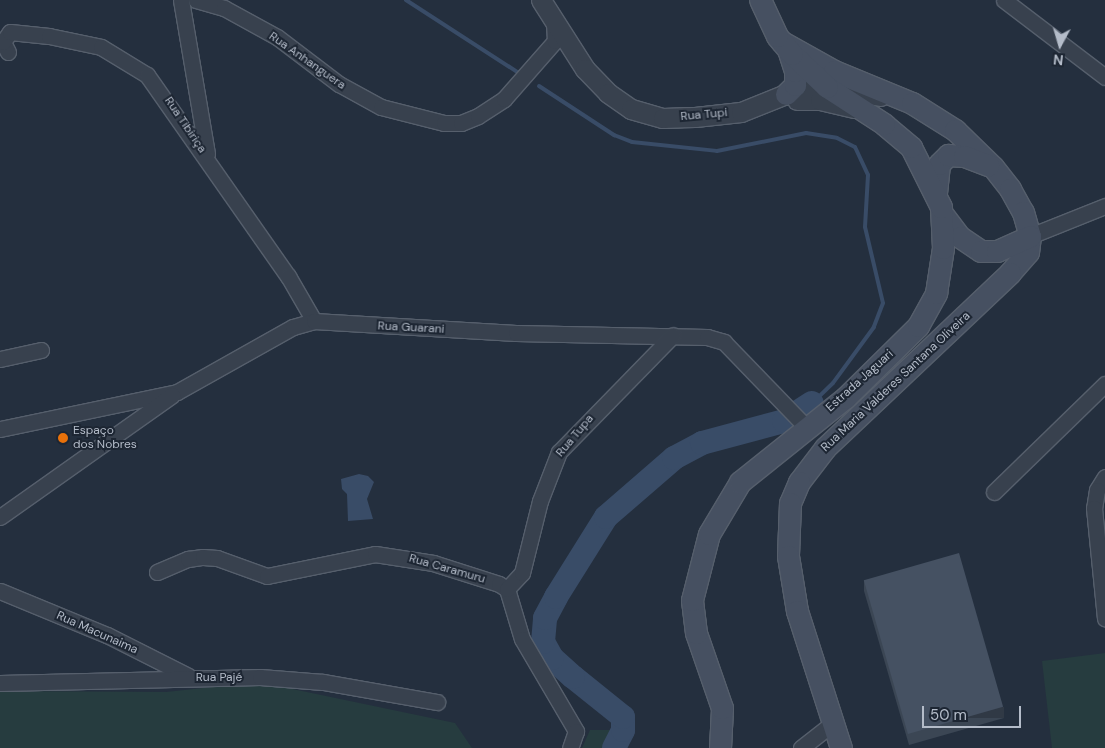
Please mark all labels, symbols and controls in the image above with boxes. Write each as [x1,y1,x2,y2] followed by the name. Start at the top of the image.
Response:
[1035,20,1085,70] north arrow
[266,29,348,93] street label: Rua Anhanguera
[1052,50,1064,69] text: N
[161,94,209,156] street label: Rua Tibiriça
[680,106,728,124] street label: Rua Tupi
[819,309,973,455] street label: Rua Maria Valderes Santana Oliveira
[377,319,445,337] street label: Rua Guarani
[823,347,897,415] street label: Estrada Jaguari
[553,412,597,460] street label: Rua Tupa
[73,424,137,452] place label: Espaço dos Nobres
[57,432,69,444] marker: Espaço dos Nobres
[407,551,487,587] street label: Rua Caramuru
[54,609,140,657] street label: Rua Macunaima
[196,671,242,685] street label: Rua Pajé
[925,696,1024,728] scale bar
[930,705,967,725] text: 50 m

